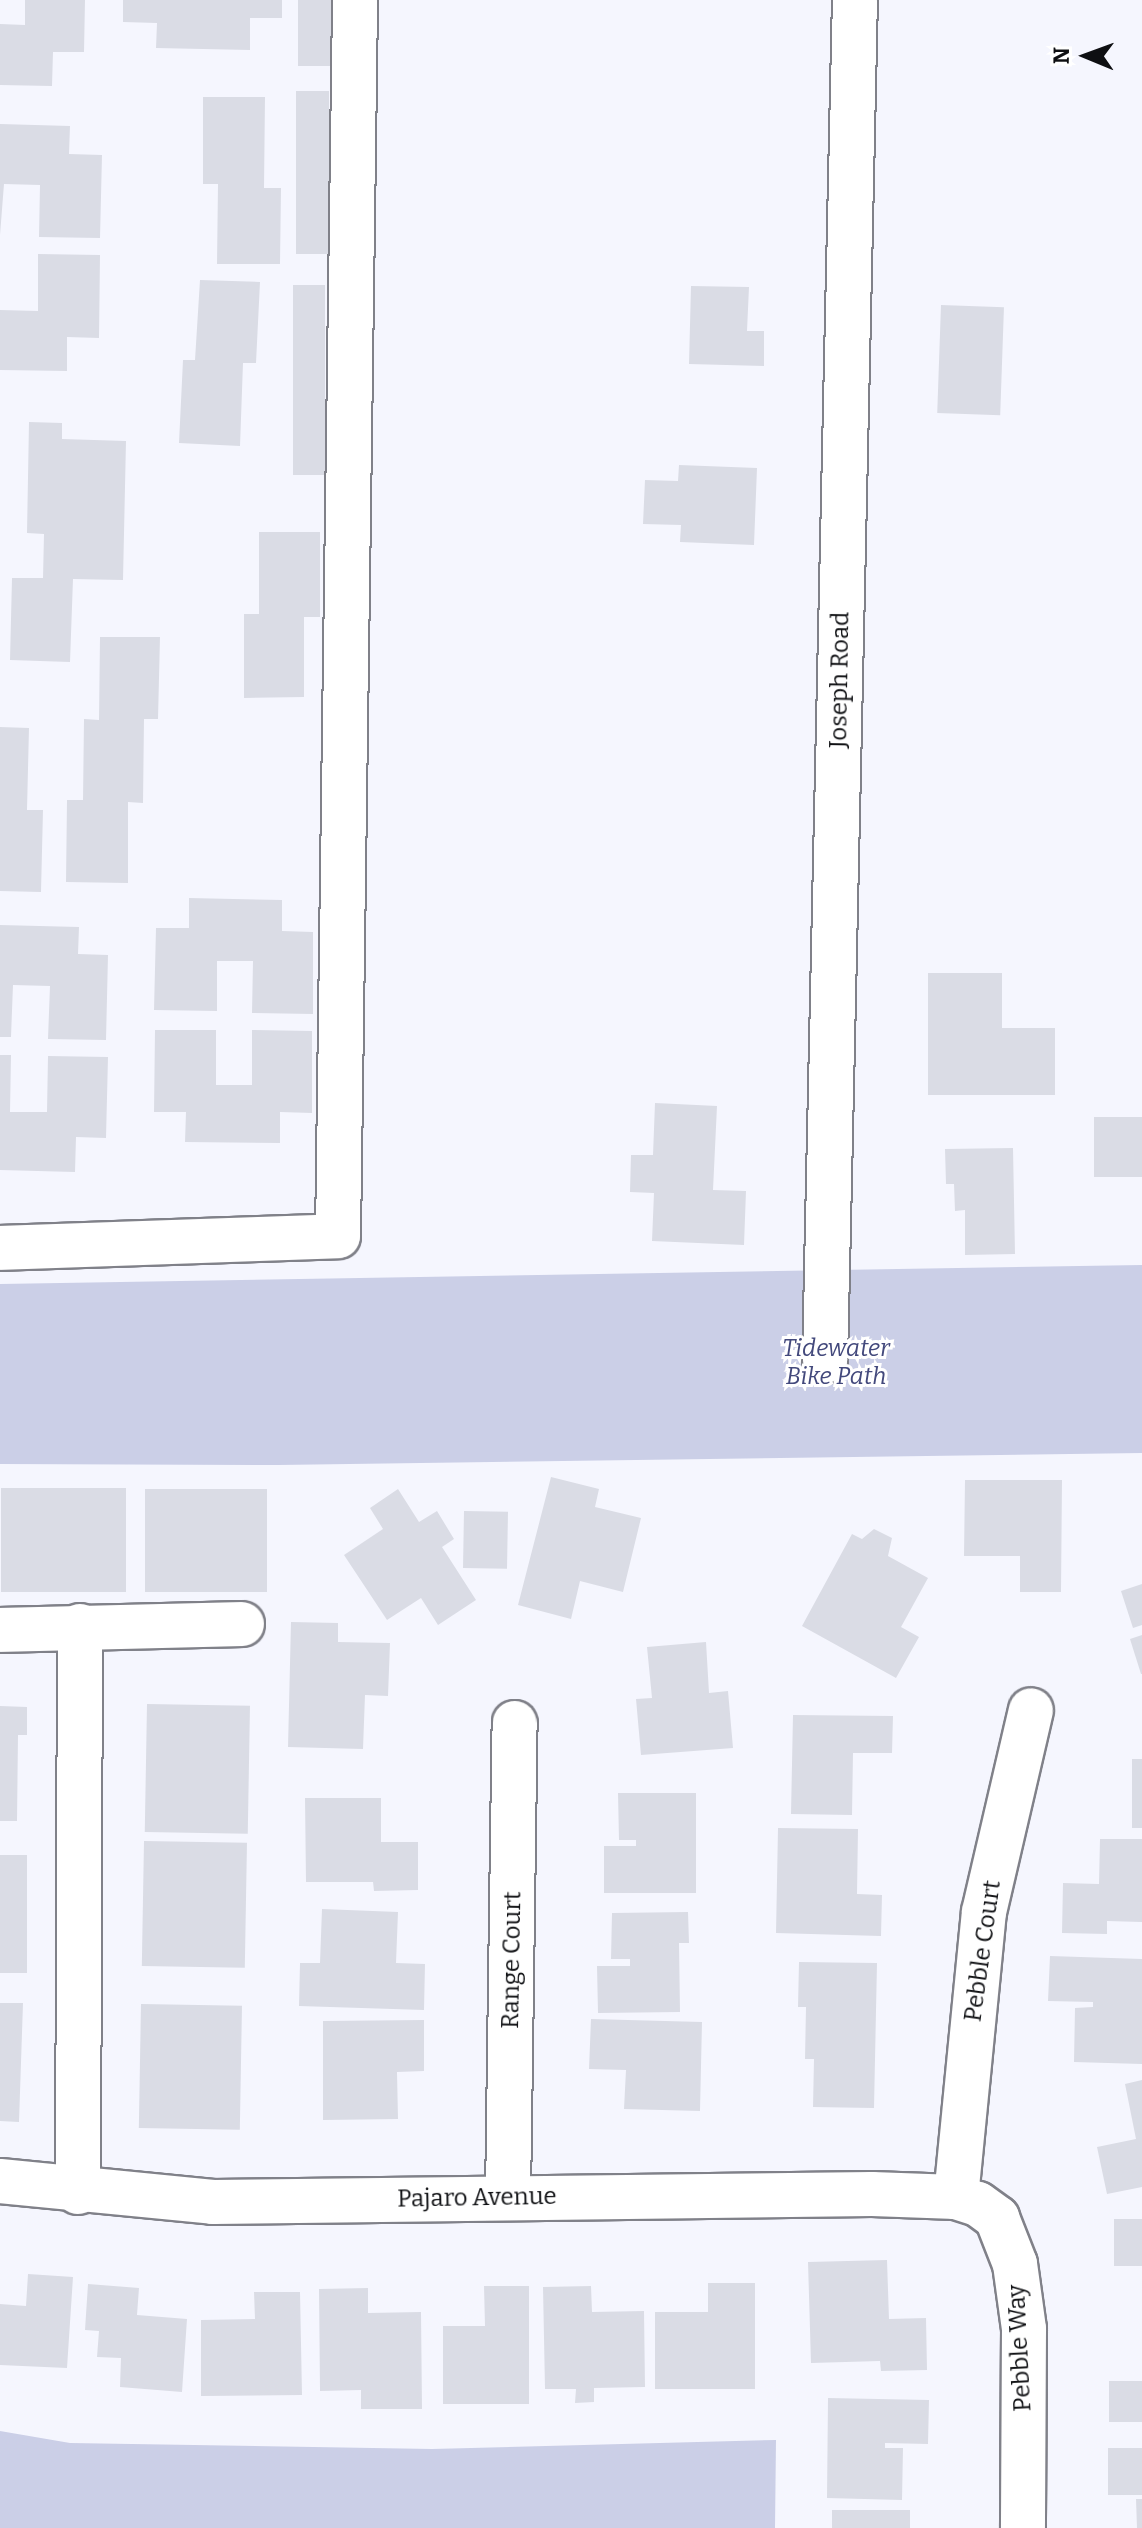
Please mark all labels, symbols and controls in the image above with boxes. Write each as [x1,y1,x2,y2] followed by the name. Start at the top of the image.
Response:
[1046,16,1126,96] north arrow
[1048,47,1075,64] text: N
[824,612,856,748] street label: Joseph Road
[782,1335,890,1391] park label: Tidewater Bike Path
[959,1878,1007,2024] street label: Pebble Court
[496,1891,528,2029] street label: Range Court
[397,2182,557,2214] street label: Pajaro Avenue
[1002,2284,1038,2412] street label: Pebble Way

